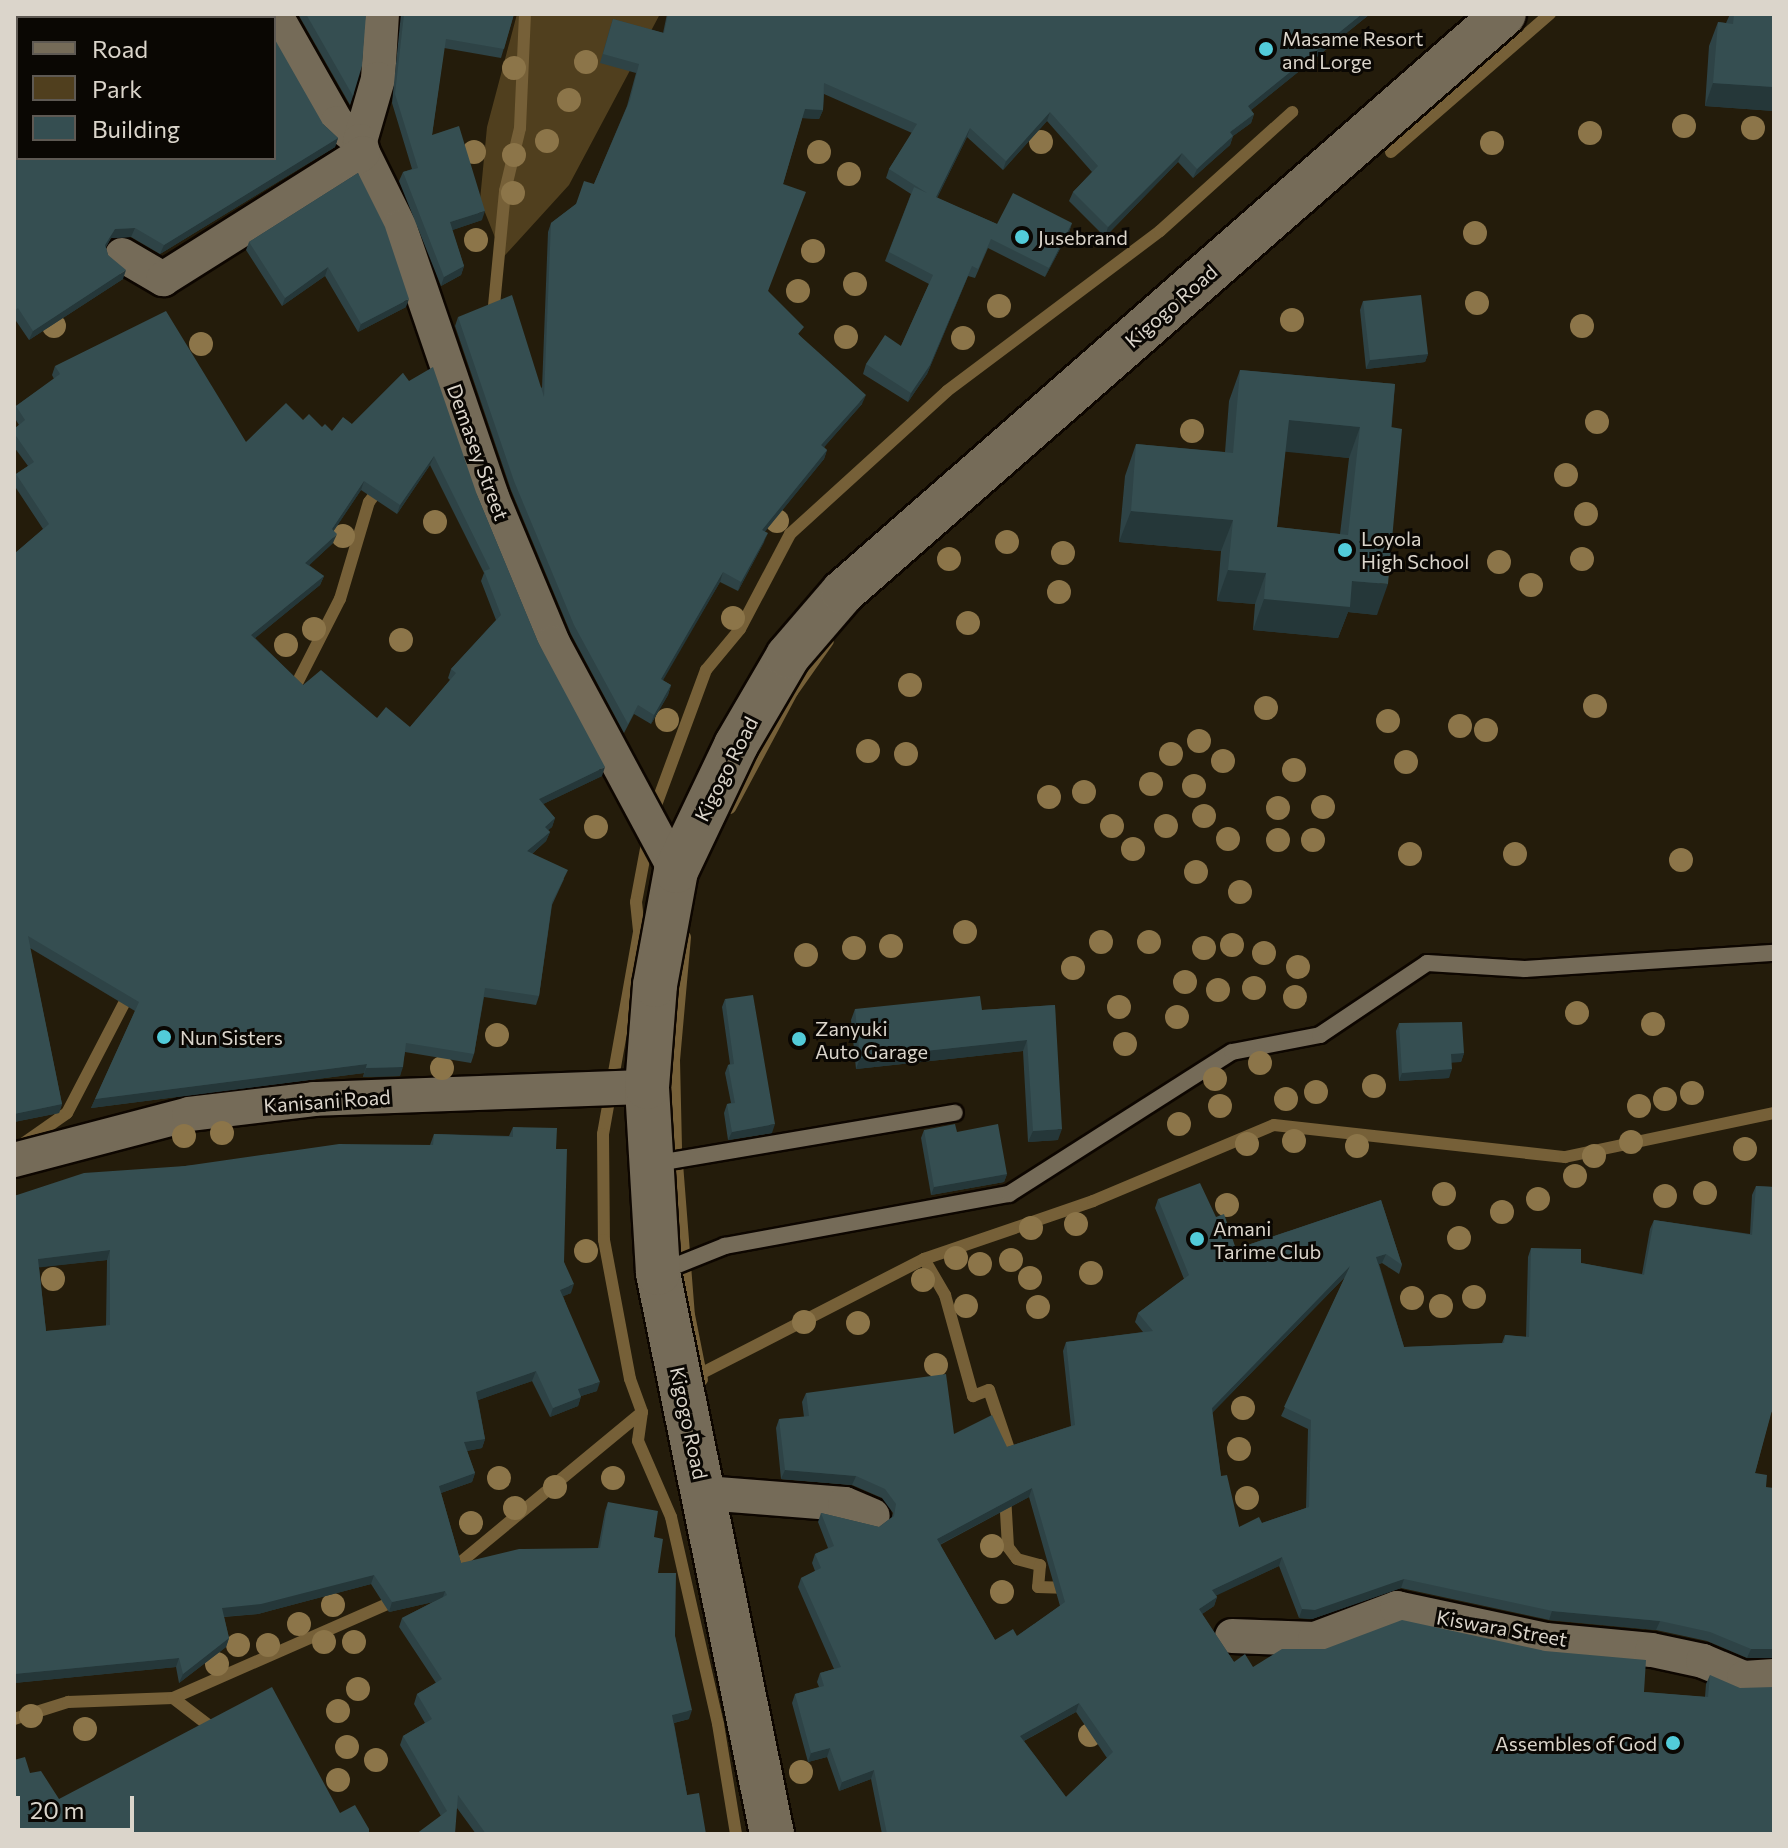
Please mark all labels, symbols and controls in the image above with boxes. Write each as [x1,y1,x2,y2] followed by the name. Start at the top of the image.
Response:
[16,16,276,160] legend
[1282,26,1423,73] place label: Masame Resort and Lorge
[92,34,148,63] text: Road
[1257,40,1275,58] marker: Masame Resort and Lorge
[92,74,142,103] text: Park
[92,114,180,143] text: Building
[1038,225,1128,249] place label: Jusebrand
[1013,228,1031,246] marker: Jusebrand
[1120,259,1222,353] street label: Kigogo Road
[442,381,514,523] street label: Demasey Street
[1361,526,1469,573] place label: Loyola High School
[1336,541,1354,559] marker: Loyola High School
[689,713,763,825] street label: Kigogo Road
[815,1016,928,1063] place label: Zanyuki Auto Garage
[180,1025,283,1049] place label: Nun Sisters
[155,1028,173,1046] marker: Nun Sisters
[790,1030,808,1048] marker: Zanyuki Auto Garage
[263,1085,391,1117] street label: Kanisani Road
[1213,1216,1321,1263] place label: Amani Tarime Club
[1188,1230,1206,1248] marker: Amani Tarime Club
[665,1365,713,1481] street label: Kigogo Road
[1435,1605,1569,1651] street label: Kiswara Street
[1495,1731,1657,1755] place label: Assembles of God
[1664,1734,1682,1752] marker: Assembles of God
[20,1780,138,1830] scale bar
[30,1795,84,1824] text: 20 m

